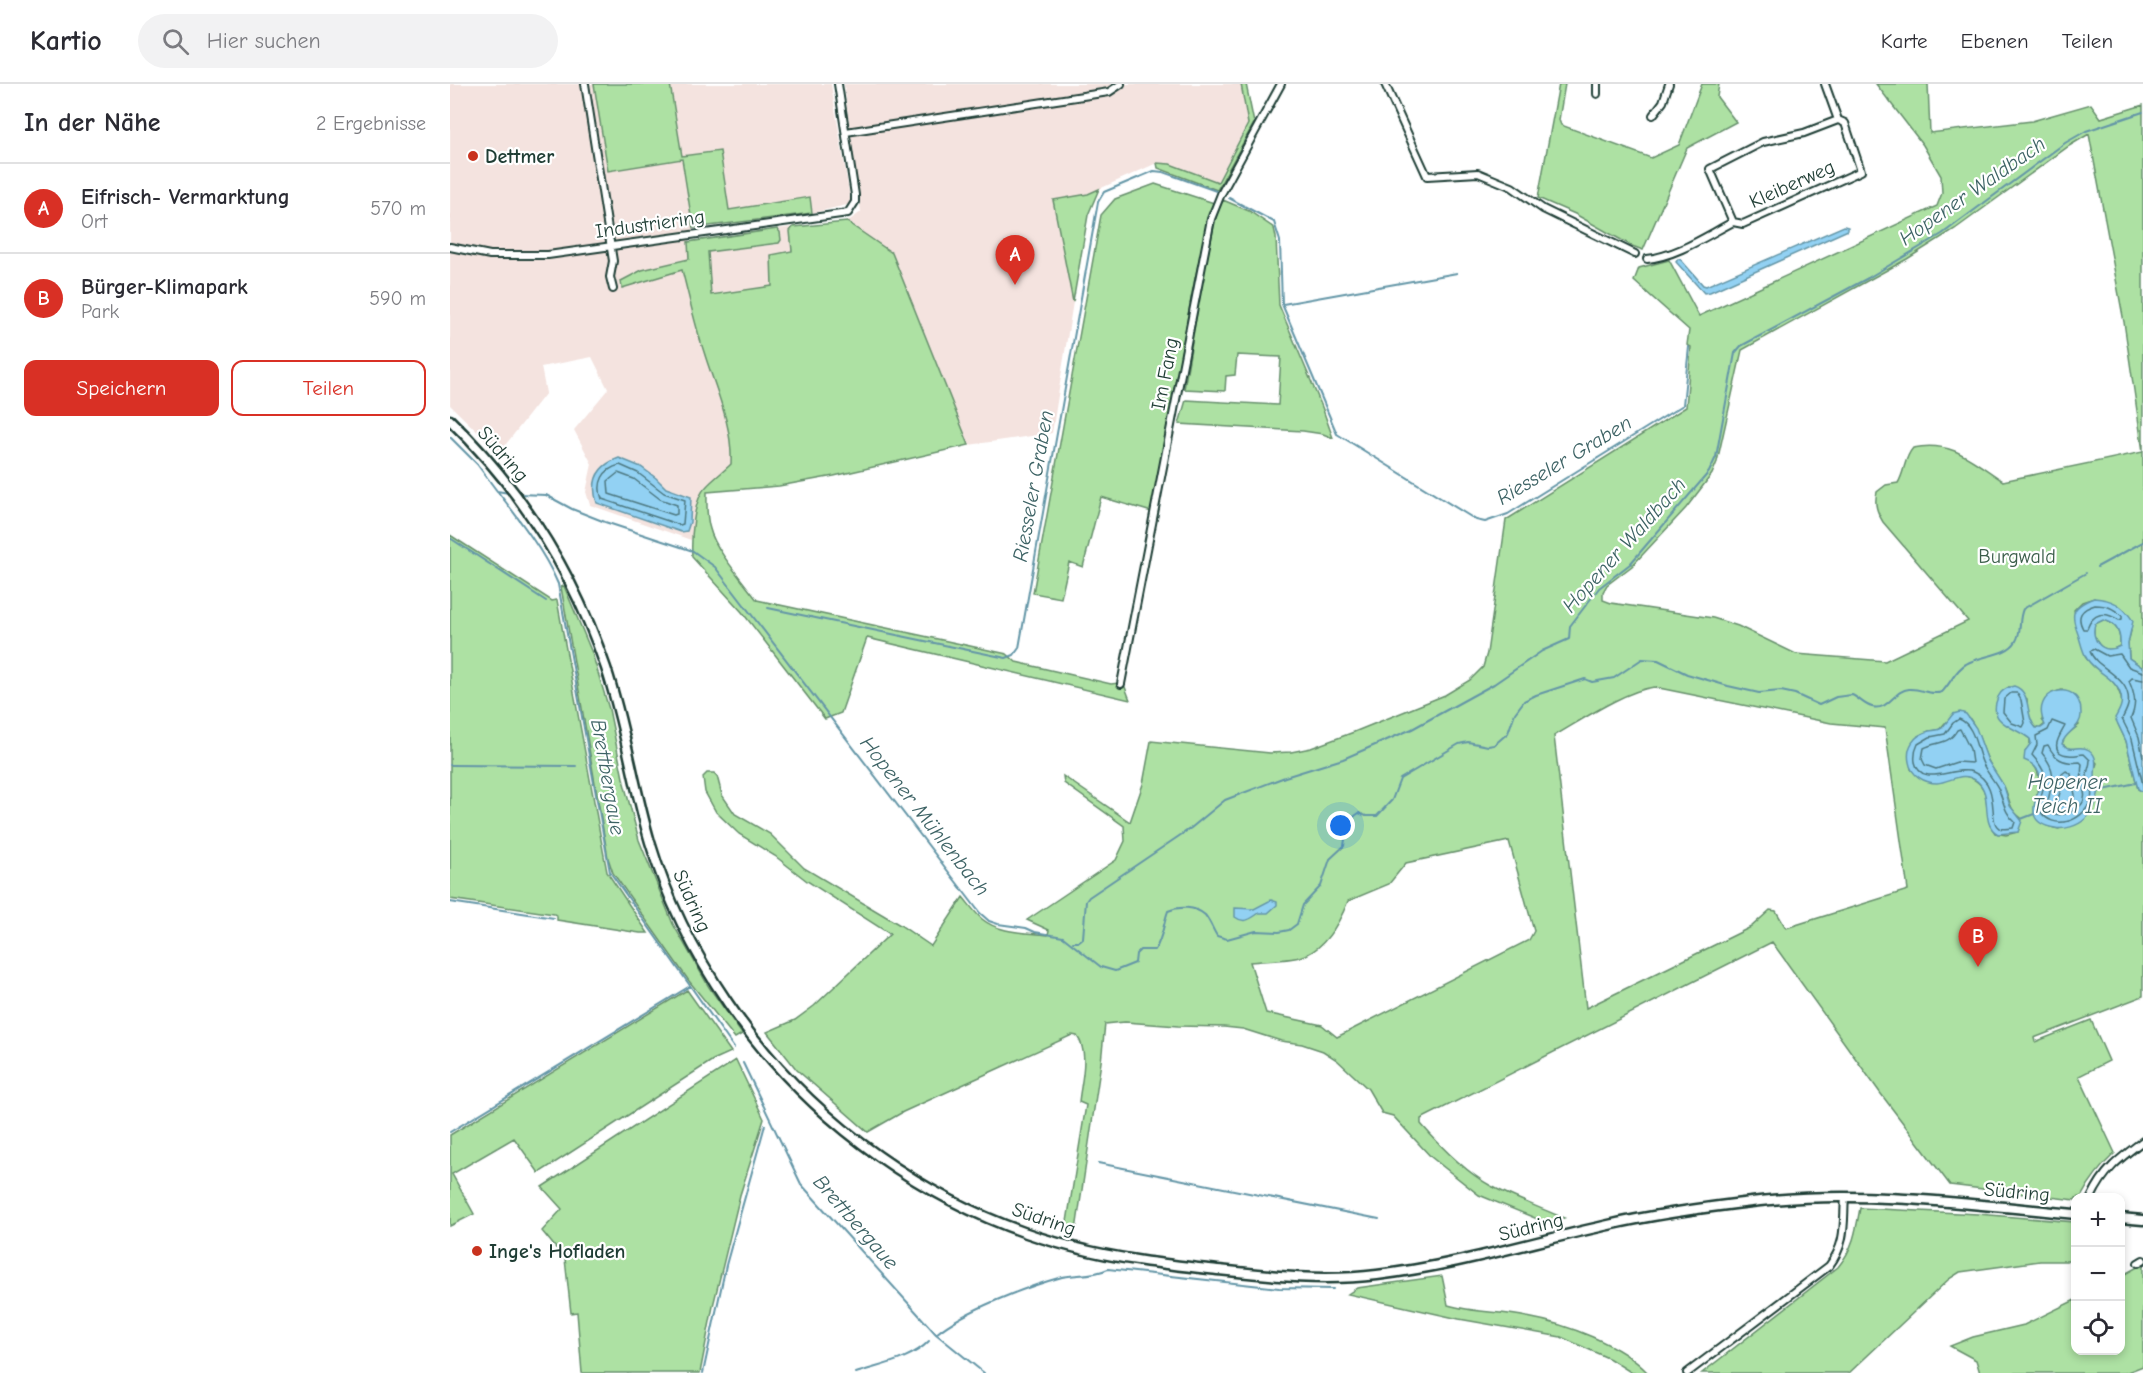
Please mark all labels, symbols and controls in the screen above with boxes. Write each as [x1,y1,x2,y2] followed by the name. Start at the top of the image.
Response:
[138,14,558,68] search box
[30,25,102,57] text: Kartio
[159,25,192,58] icon: search
[207,28,321,54] text: Hier suchen
[1881,29,1928,53] text: Karte
[1961,29,2029,53] text: Ebenen
[2062,29,2113,53] text: Teilen
[24,108,161,138] text: In der Nähe
[316,112,426,135] text: 2 Ergebnisse
[1894,132,2050,250] water label: Hopener Waldbach
[485,145,554,168] place label: Dettmer
[466,149,480,163] marker: Dettmer
[1746,155,1838,213] street label: Kleiberweg
[81,184,290,210] text: Eifrisch- Vermarktung
[38,197,49,220] text: A
[370,197,426,220] text: 570 m
[594,205,706,243] street label: Industriering
[81,210,108,233] text: Ort
[996,236,1034,285] pin: A
[81,274,248,300] text: Bürger-Klimapark
[37,287,50,310] text: B
[369,287,426,310] text: 590 m
[81,300,119,323] text: Park
[1147,336,1183,412] street label: Im Fang
[24,360,219,416] button: Speichern
[231,360,426,416] button: Teilen
[1008,408,1058,564] water label: Riesseler Graben
[1492,410,1636,510] water label: Riesseler Graben
[473,422,533,486] street label: Südring
[1557,473,1691,617] water label: Hopener Waldbach
[1978,545,2056,568] park label: Burgwald
[586,717,630,837] water label: Brettbergaue
[855,731,995,901] water label: Hopener Mühlenbach
[2028,770,2108,818] water label: Hopener Teich II
[1326,811,1355,840] your location
[668,866,716,936] street label: Südring
[1958,918,1997,967] pin: B
[808,1170,904,1275] water label: Brettbergaue
[1983,1178,2051,1206] street label: Südring
[2071,1193,2125,1355] map controls
[2071,1193,2125,1247] button: +
[1009,1197,1079,1241] street label: Südring
[1496,1208,1566,1246] street label: Südring
[489,1240,625,1263] place label: Inge's Hofladen
[470,1244,484,1258] marker: Inge's Hofladen
[2071,1247,2125,1301] button: −
[2071,1301,2125,1355] button: locate

